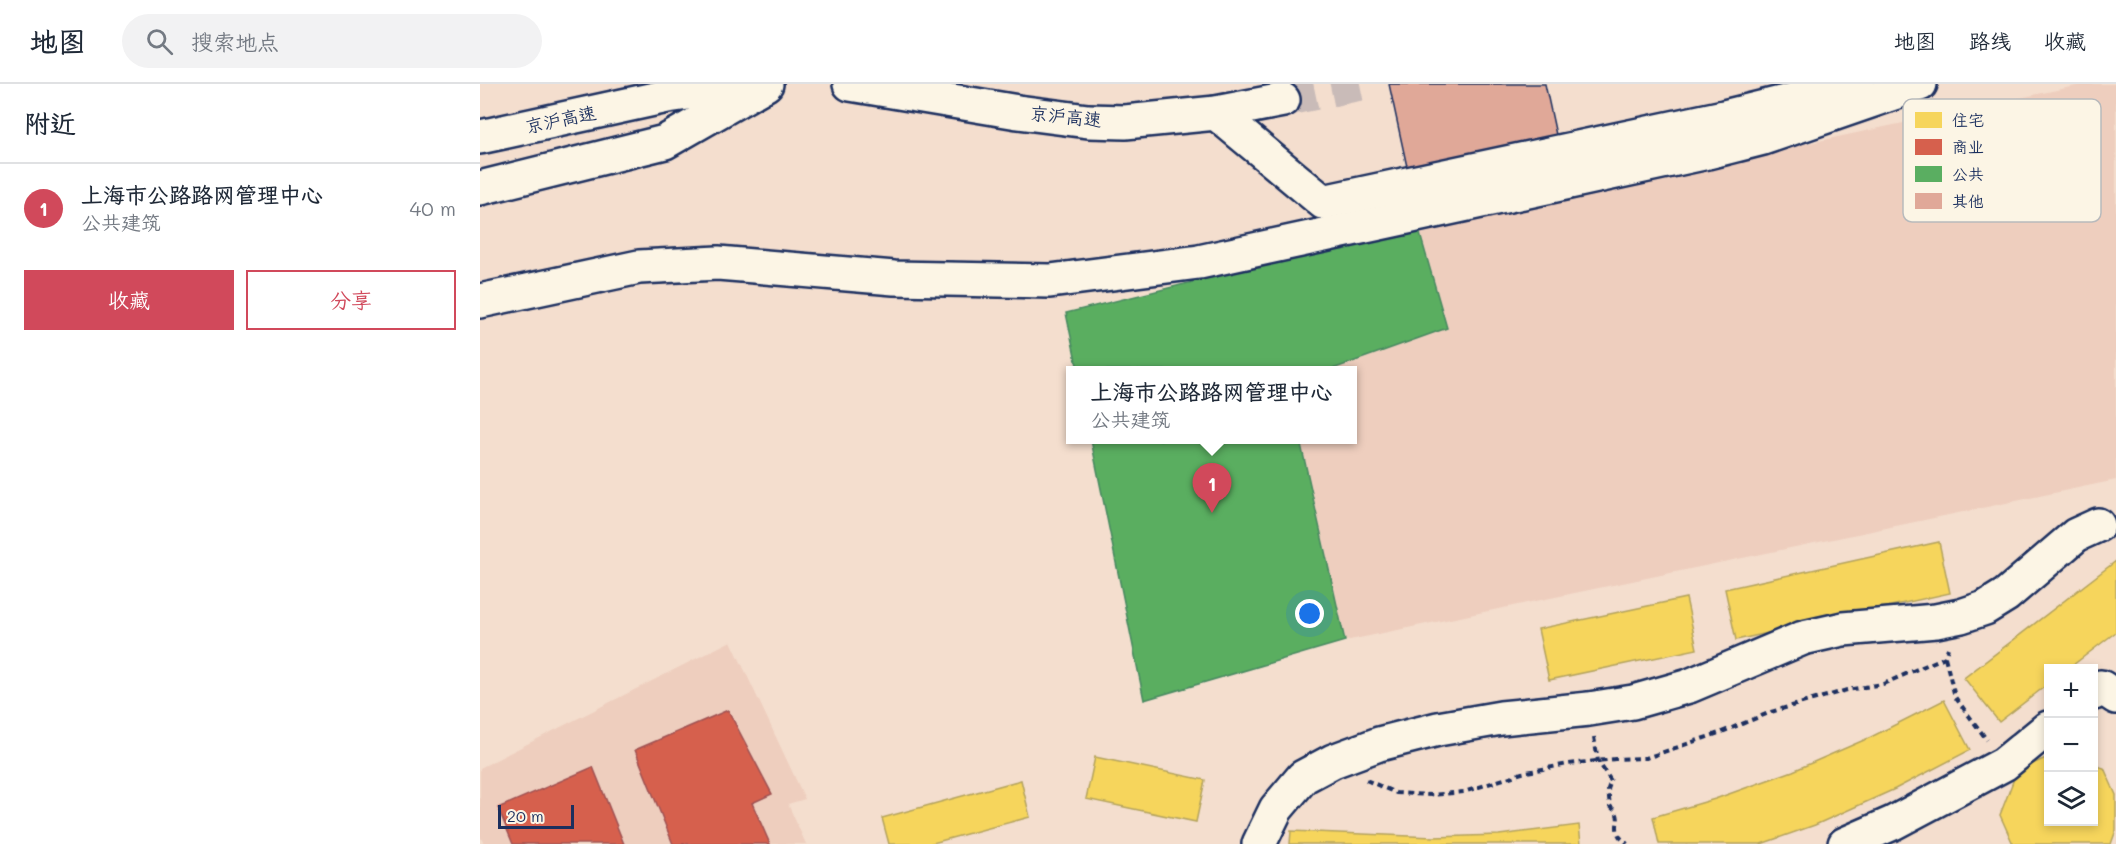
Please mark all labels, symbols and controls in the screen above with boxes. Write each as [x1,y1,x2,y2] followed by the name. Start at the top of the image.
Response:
[122,14,542,68] search box
[30,23,86,59] text: 地图
[143,25,176,58] icon: search
[191,27,279,56] text: 搜索地点
[1894,27,1936,54] text: 地图
[1969,27,2011,54] text: 路线
[2044,27,2086,54] text: 收藏
[1903,99,2101,222] legend
[523,100,599,138] street label: 京沪高速
[1029,100,1103,132] street label: 京沪高速
[24,106,76,140] text: 附近
[1952,109,1984,130] text: 住宅
[1952,136,1984,157] text: 商业
[1952,163,1984,184] text: 公共
[81,180,323,209] text: 上海市公路路网管理中心
[1952,190,1984,211] text: 其他
[39,195,48,221] text: 1
[410,195,456,221] text: 40 m
[81,209,161,235] text: 公共建筑
[24,270,234,330] button: 收藏
[246,270,456,330] button: 分享
[1066,366,1357,444] popup
[1090,377,1333,406] text: 上海市公路路网管理中心
[1090,406,1170,432] text: 公共建筑
[1192,464,1232,513] pin: 1
[1295,599,1324,628] your location
[2044,664,2098,826] map controls
[2044,664,2098,718] button: +
[2044,718,2098,772] button: −
[2044,772,2098,826] button: layers
[498,802,574,830] scale bar
[507,805,544,826] text: 20 m

